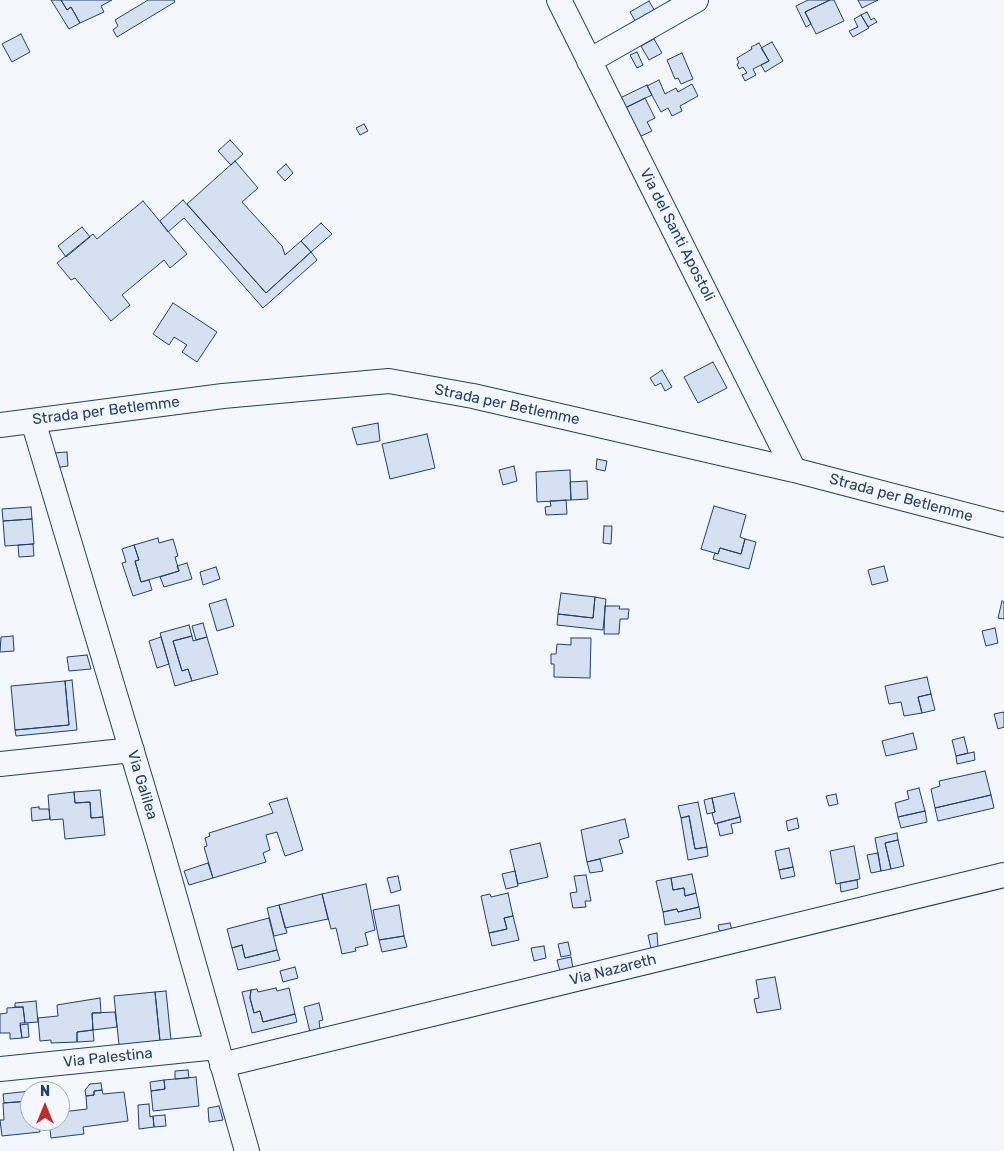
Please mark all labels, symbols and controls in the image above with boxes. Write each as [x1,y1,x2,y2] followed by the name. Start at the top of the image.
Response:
[636,166,718,304] street label: Via del Santi Apostoli
[433,381,581,429] street label: Strada per Betlemme
[31,393,181,429] street label: Strada per Betlemme
[827,470,975,526] street label: Strada per Betlemme
[123,748,161,822] street label: Via Galilea
[568,951,658,989] street label: Via Nazareth
[62,1044,154,1072] street label: Via Palestina
[20,1081,70,1131] north arrow
[40,1083,50,1100] text: N

